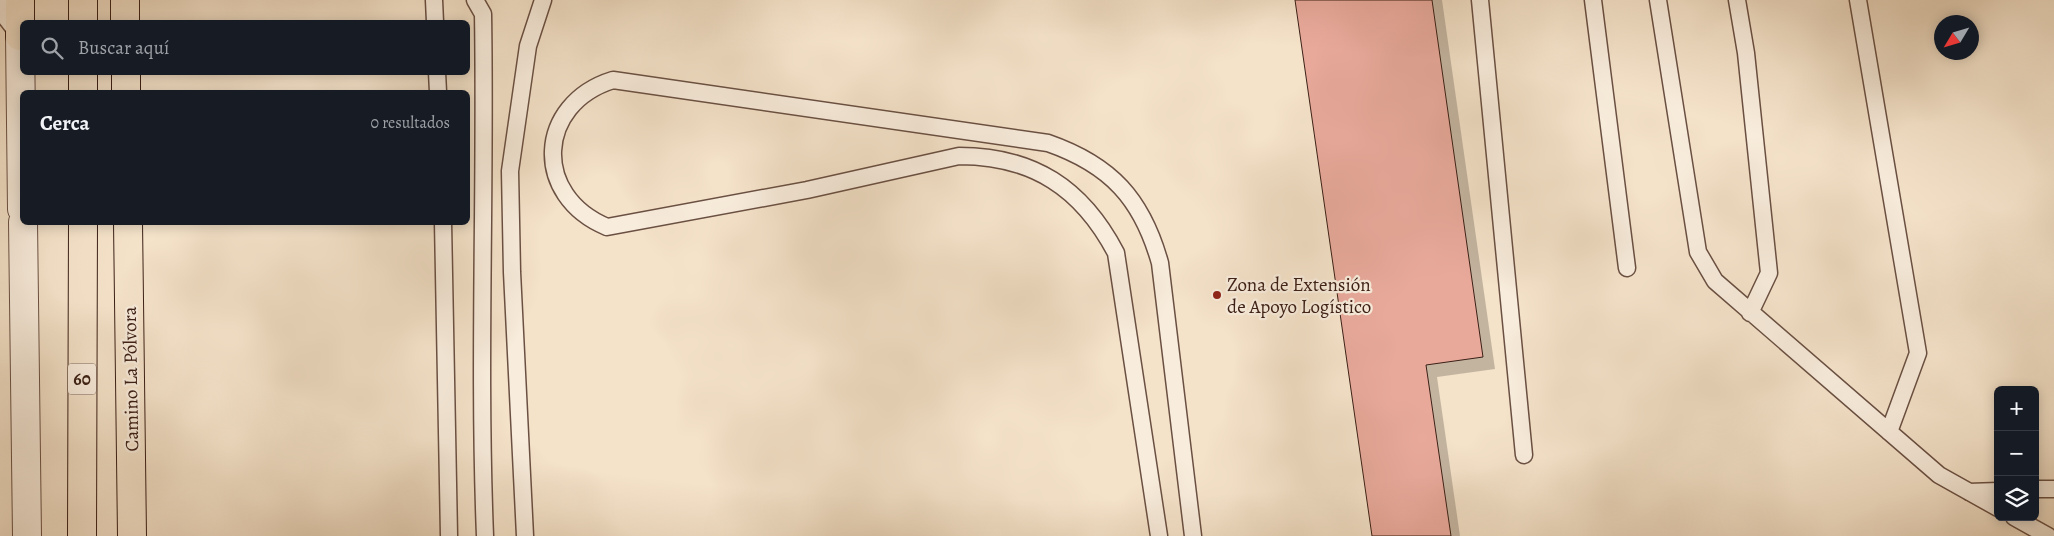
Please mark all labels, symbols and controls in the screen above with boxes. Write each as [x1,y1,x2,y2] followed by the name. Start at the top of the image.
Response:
[1934,15,1979,60] north arrow
[20,20,470,75] search box
[38,34,66,62] icon: search
[78,35,169,61] text: Buscar aquí
[40,109,90,137] text: Cerca
[370,112,450,134] text: 0 resultados
[1227,272,1371,320] place label: Zona de Extensión de Apoyo Logístico
[1211,289,1223,301] marker: Zona de Extensión de Apoyo Logístico
[117,306,145,452] street label: Camino La Pólvora
[68,364,96,394] road number: 60
[1994,386,2039,521] map controls
[1994,386,2039,431] button: +
[1994,431,2039,476] button: −
[1994,476,2039,521] button: layers

